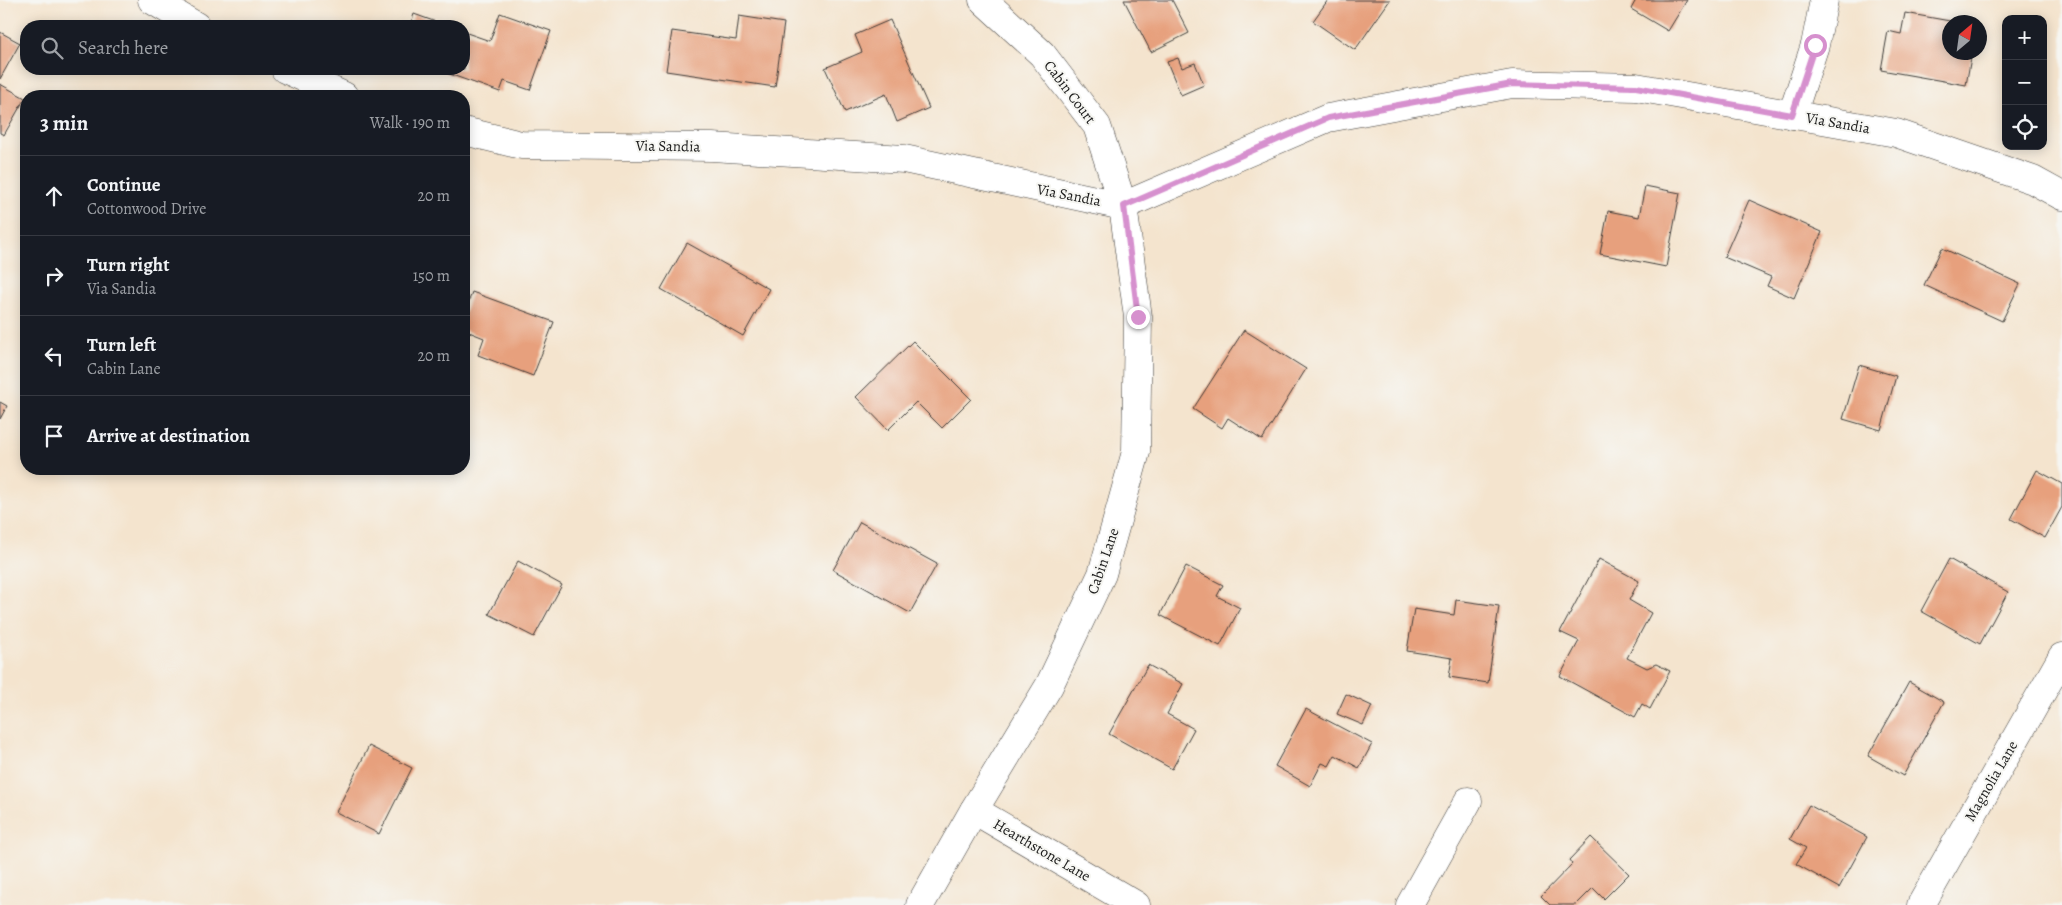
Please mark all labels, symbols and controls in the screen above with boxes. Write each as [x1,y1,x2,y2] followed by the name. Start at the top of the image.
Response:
[1942,15,1987,60] north arrow
[2002,15,2047,150] map controls
[2002,15,2047,60] button: +
[20,20,470,75] search box
[38,34,66,62] icon: search
[1804,34,1827,57] route start
[78,35,168,61] text: Search here
[1040,56,1101,128] street label: Cabin Court
[2002,60,2047,105] button: −
[2002,105,2047,150] button: locate
[1803,107,1872,138] street label: Via Sandia
[40,109,88,137] text: 3 min
[370,112,450,134] text: Walk · 190 m
[634,135,701,157] street label: Via Sandia
[87,172,161,198] text: Continue
[1034,179,1103,211] street label: Via Sandia
[40,182,68,210] icon: ahead
[417,185,450,207] text: 20 m
[87,198,206,220] text: Cottonwood Drive
[87,252,169,278] text: Turn right
[40,262,68,290] icon: right
[413,265,450,287] text: 150 m
[87,278,156,300] text: Via Sandia
[1127,306,1150,329] route end
[87,332,156,358] text: Turn left
[40,342,68,370] icon: left
[417,345,450,367] text: 20 m
[87,358,161,380] text: Cabin Lane
[40,422,68,450] icon: arrive
[87,423,250,449] text: Arrive at destination
[1082,525,1124,597] street label: Cabin Lane
[1960,737,2022,825] street label: Magnolia Lane
[990,814,1095,886] street label: Hearthstone Lane

